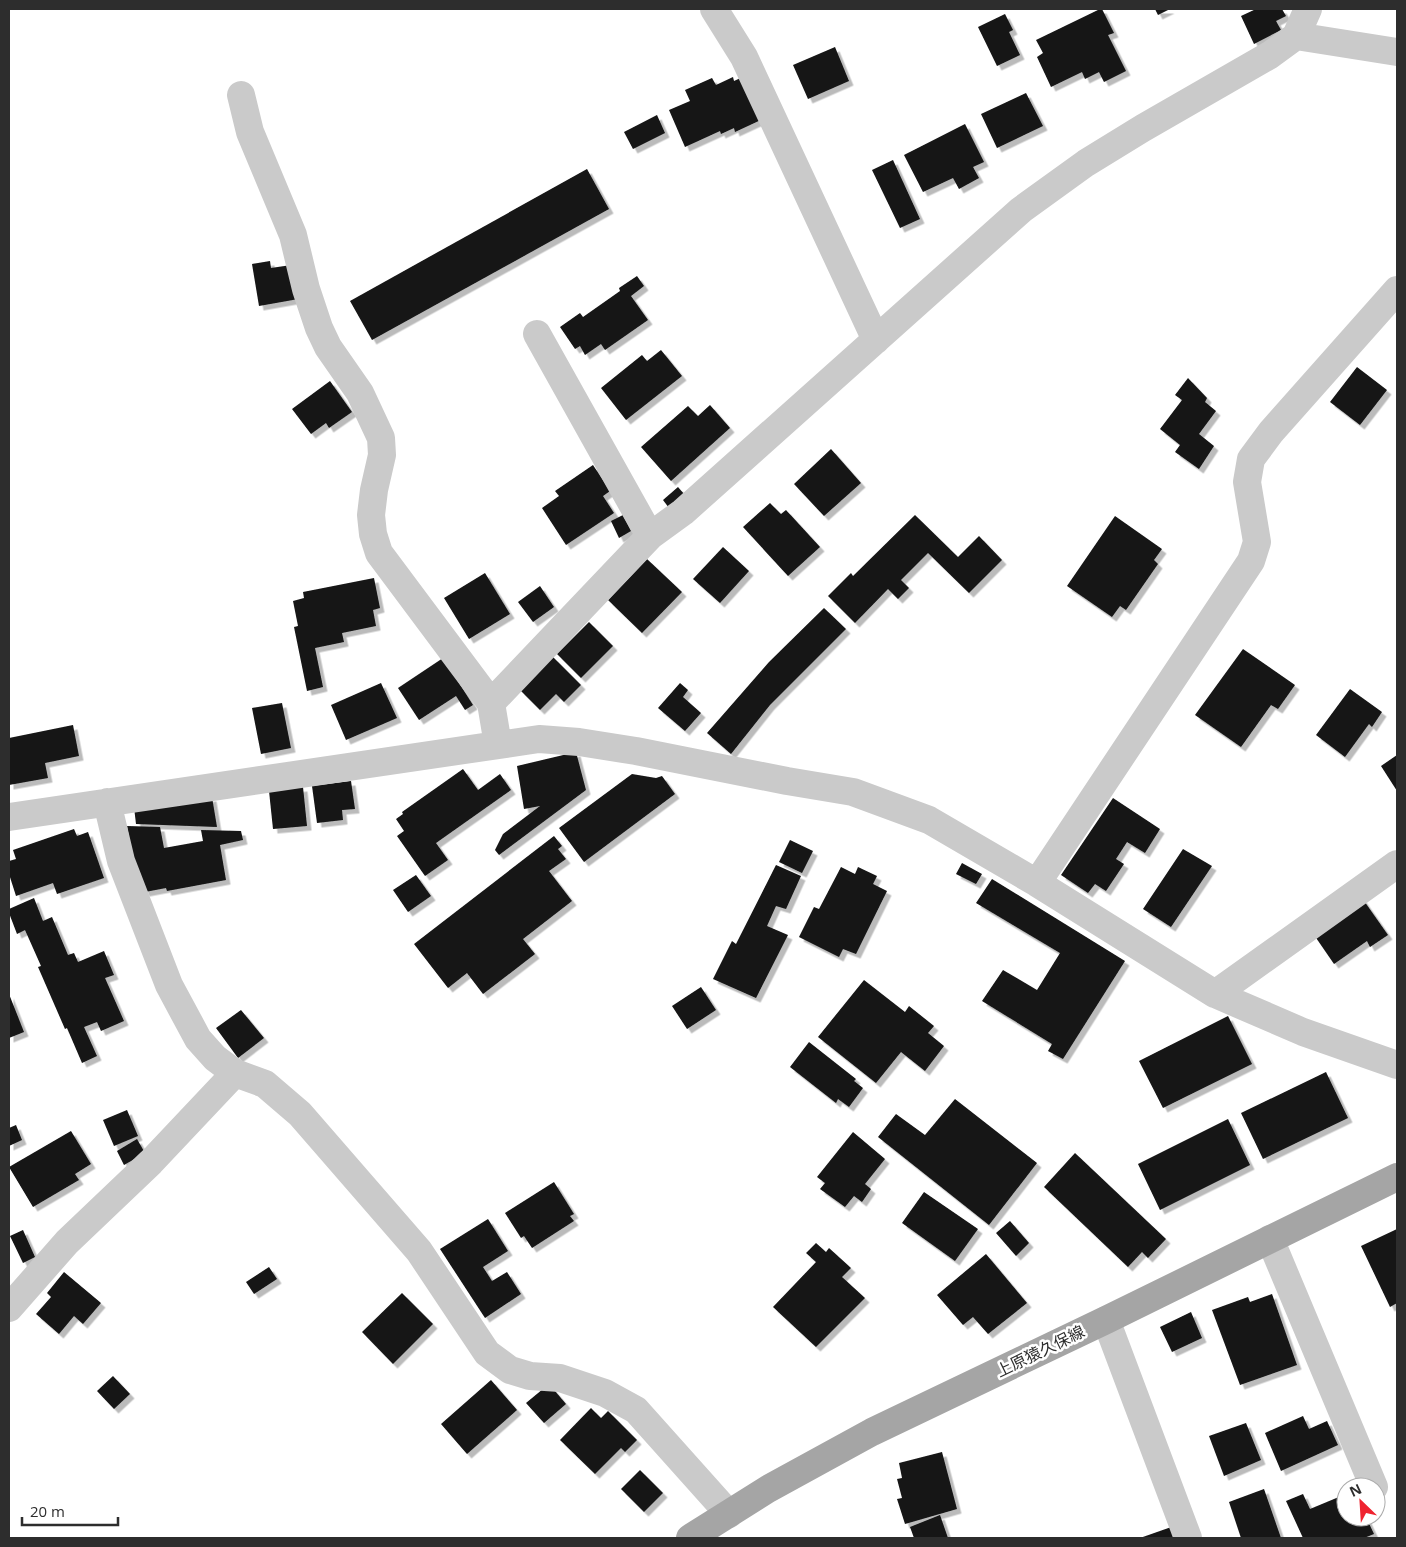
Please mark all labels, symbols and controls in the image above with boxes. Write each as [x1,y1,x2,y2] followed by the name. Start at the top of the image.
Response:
[992,1320,1088,1382] street label: 上原猿久保線
[1336,1477,1386,1527] north arrow
[1346,1479,1364,1501] text: N
[22,1494,119,1526] scale bar
[30,1501,65,1521] text: 20 m

